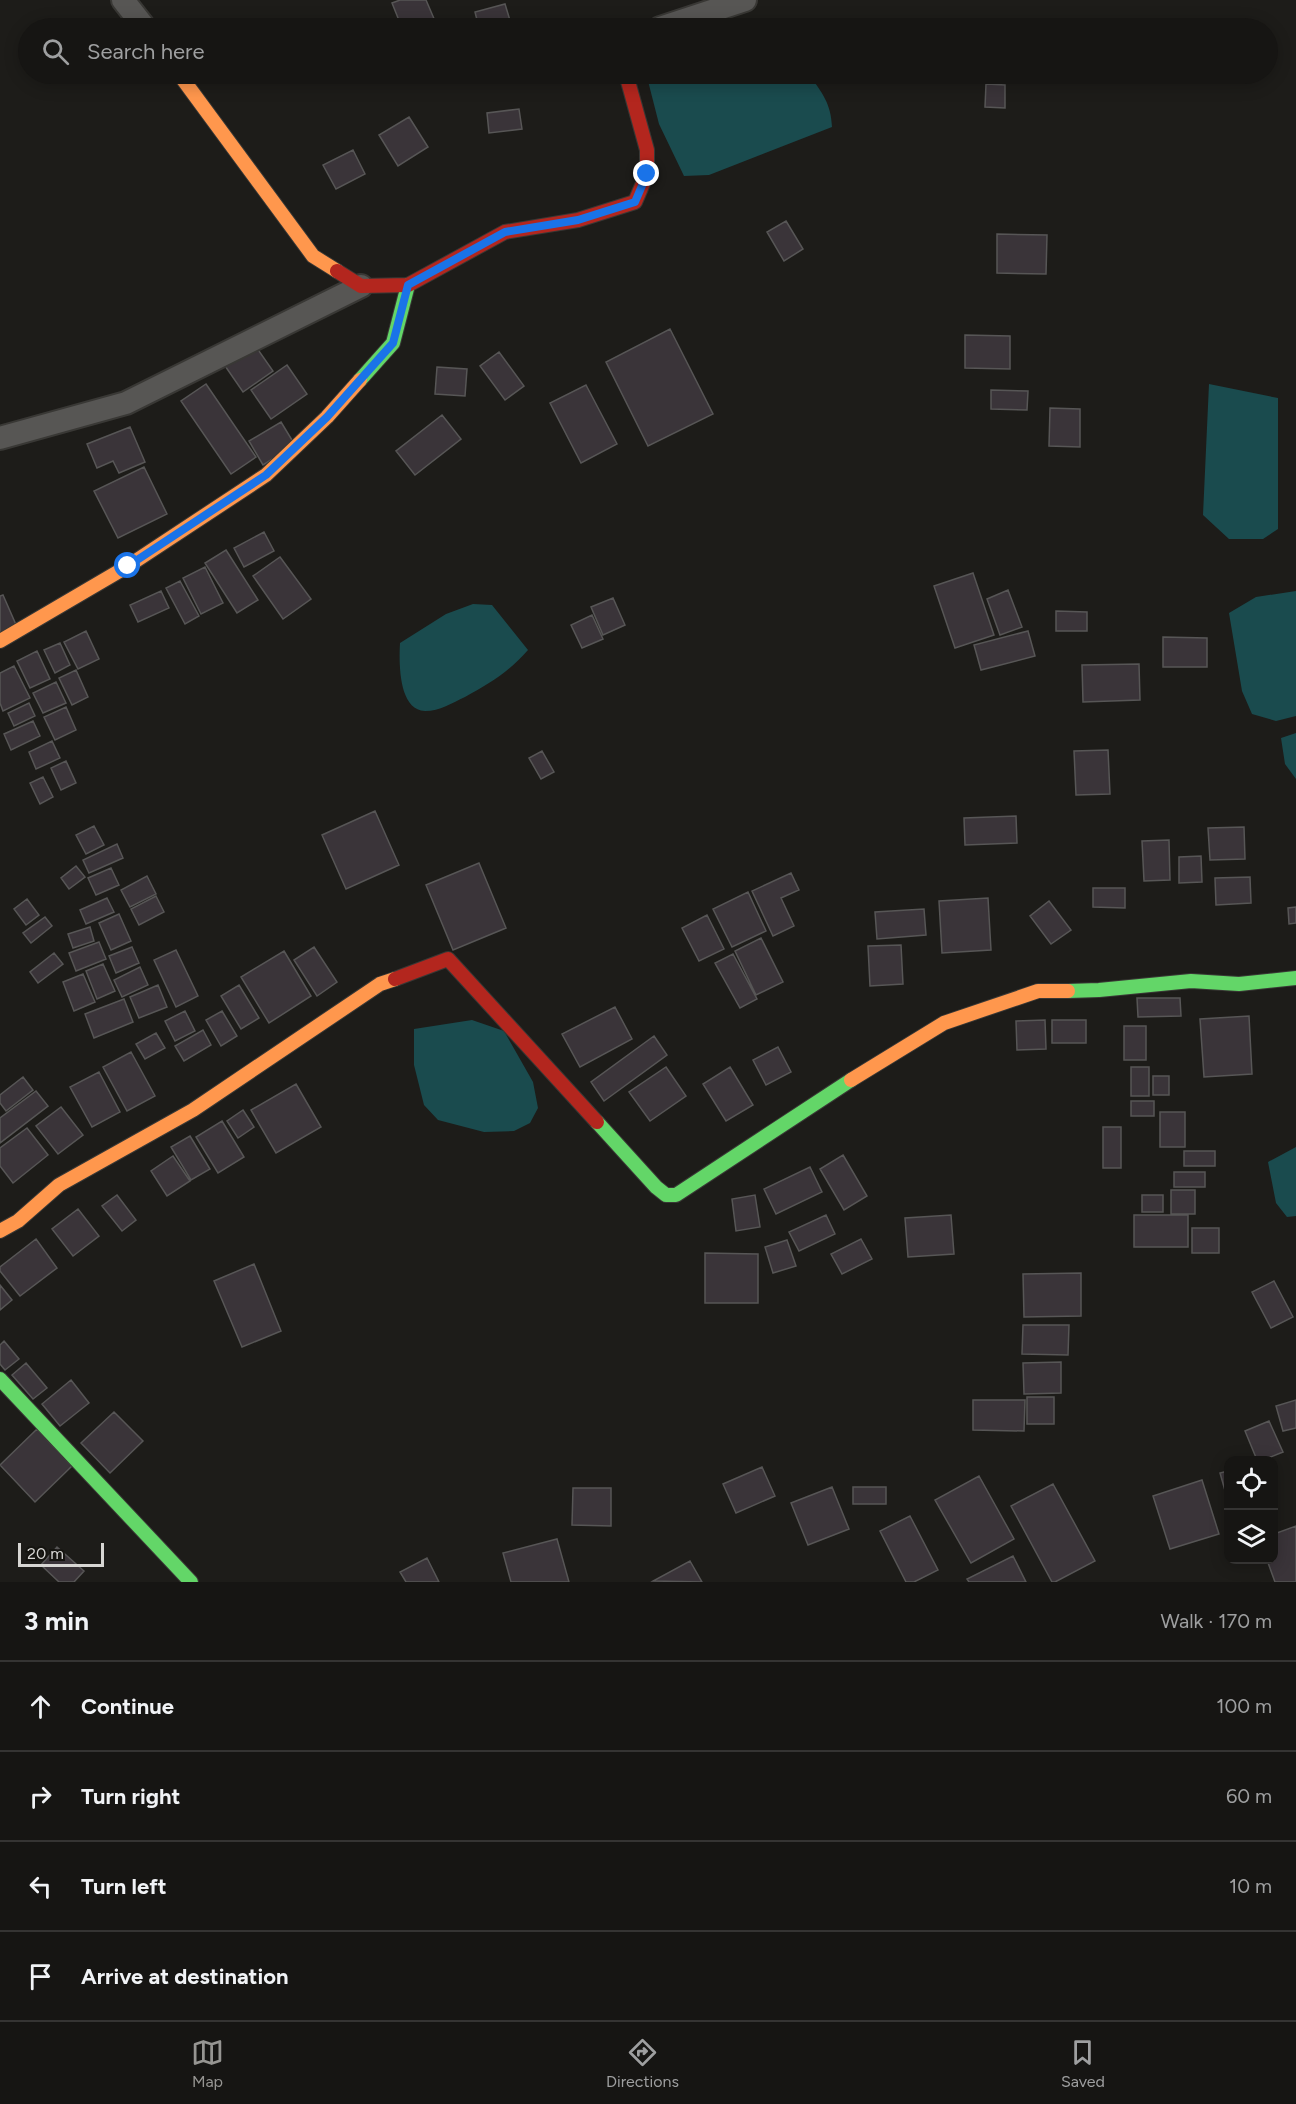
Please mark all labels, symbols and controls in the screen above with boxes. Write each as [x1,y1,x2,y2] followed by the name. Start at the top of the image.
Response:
[18,18,1278,84] search box
[39,35,72,68] icon: search
[87,38,205,65] text: Search here
[633,160,659,186] route end
[114,552,140,578] route start
[1224,1456,1278,1564] map controls
[1224,1456,1278,1510] button: locate
[1224,1510,1278,1564] button: layers
[18,1540,104,1568] scale bar
[27,1544,64,1563] text: 20 m
[24,1605,89,1637] text: 3 min
[1161,1609,1272,1633] text: Walk · 170 m
[24,1690,57,1723] icon: ahead
[81,1693,174,1720] text: Continue
[1216,1694,1272,1718] text: 100 m
[24,1780,57,1813] icon: right
[81,1783,180,1810] text: Turn right
[1226,1784,1272,1808] text: 60 m
[24,1870,57,1903] icon: left
[81,1873,167,1900] text: Turn left
[1229,1874,1272,1898] text: 10 m
[24,1960,57,1993] icon: arrive
[81,1963,289,1990] text: Arrive at destination
[191,2036,224,2091] tab: Map
[606,2036,679,2091] tab: Directions
[1061,2036,1105,2091] tab: Saved

